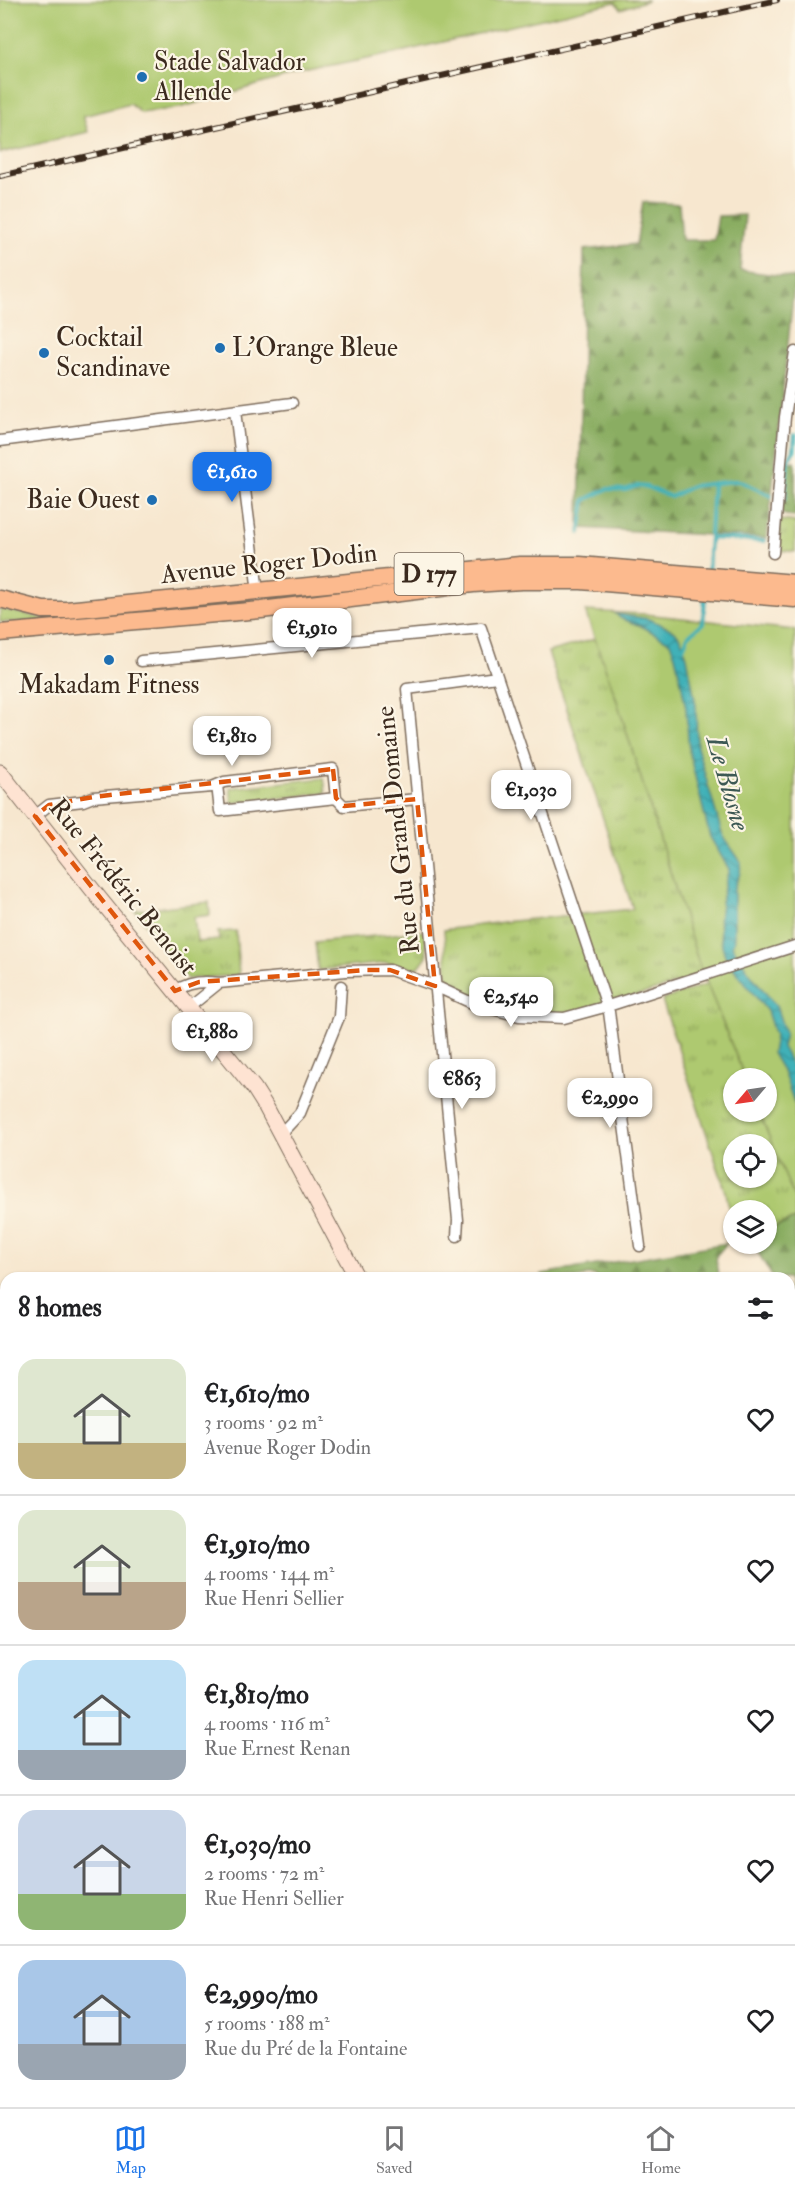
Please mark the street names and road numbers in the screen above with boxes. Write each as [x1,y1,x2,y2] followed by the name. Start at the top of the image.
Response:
[158,537,379,591] street label: Avenue Roger Dodin
[394,553,464,595] road number: D 177
[369,704,427,956] street label: Rue du Grand Domaine
[42,792,204,982] street label: Rue Frédéric Benoist

